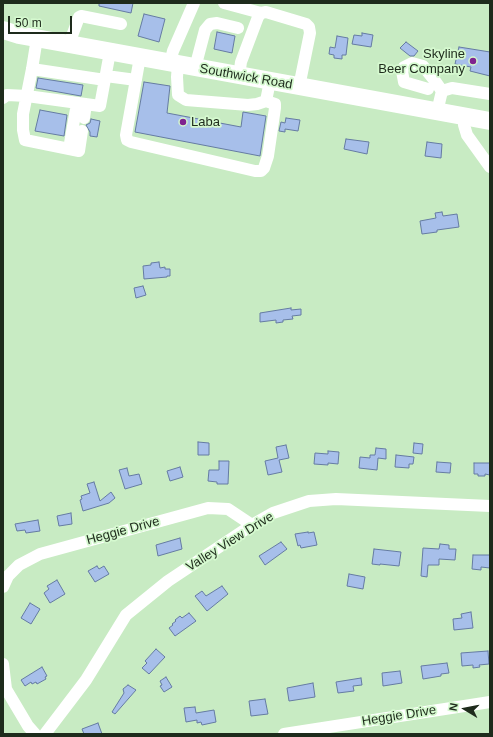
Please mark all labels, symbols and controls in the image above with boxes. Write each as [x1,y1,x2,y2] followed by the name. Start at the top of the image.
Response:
[10,8,74,34] scale bar
[15,16,42,30] text: 50 m
[378,46,465,77] place label: Skyline Beer Company
[468,56,478,66] marker: Skyline Beer Company
[198,61,294,93] street label: Southwick Road
[191,114,220,130] place label: Laba
[178,117,188,127] marker: Laba
[183,509,277,575] street label: Valley View Drive
[85,514,161,548] street label: Heggie Drive
[445,689,485,729] north arrow
[361,702,437,730] street label: Heggie Drive
[447,702,460,712] text: N

